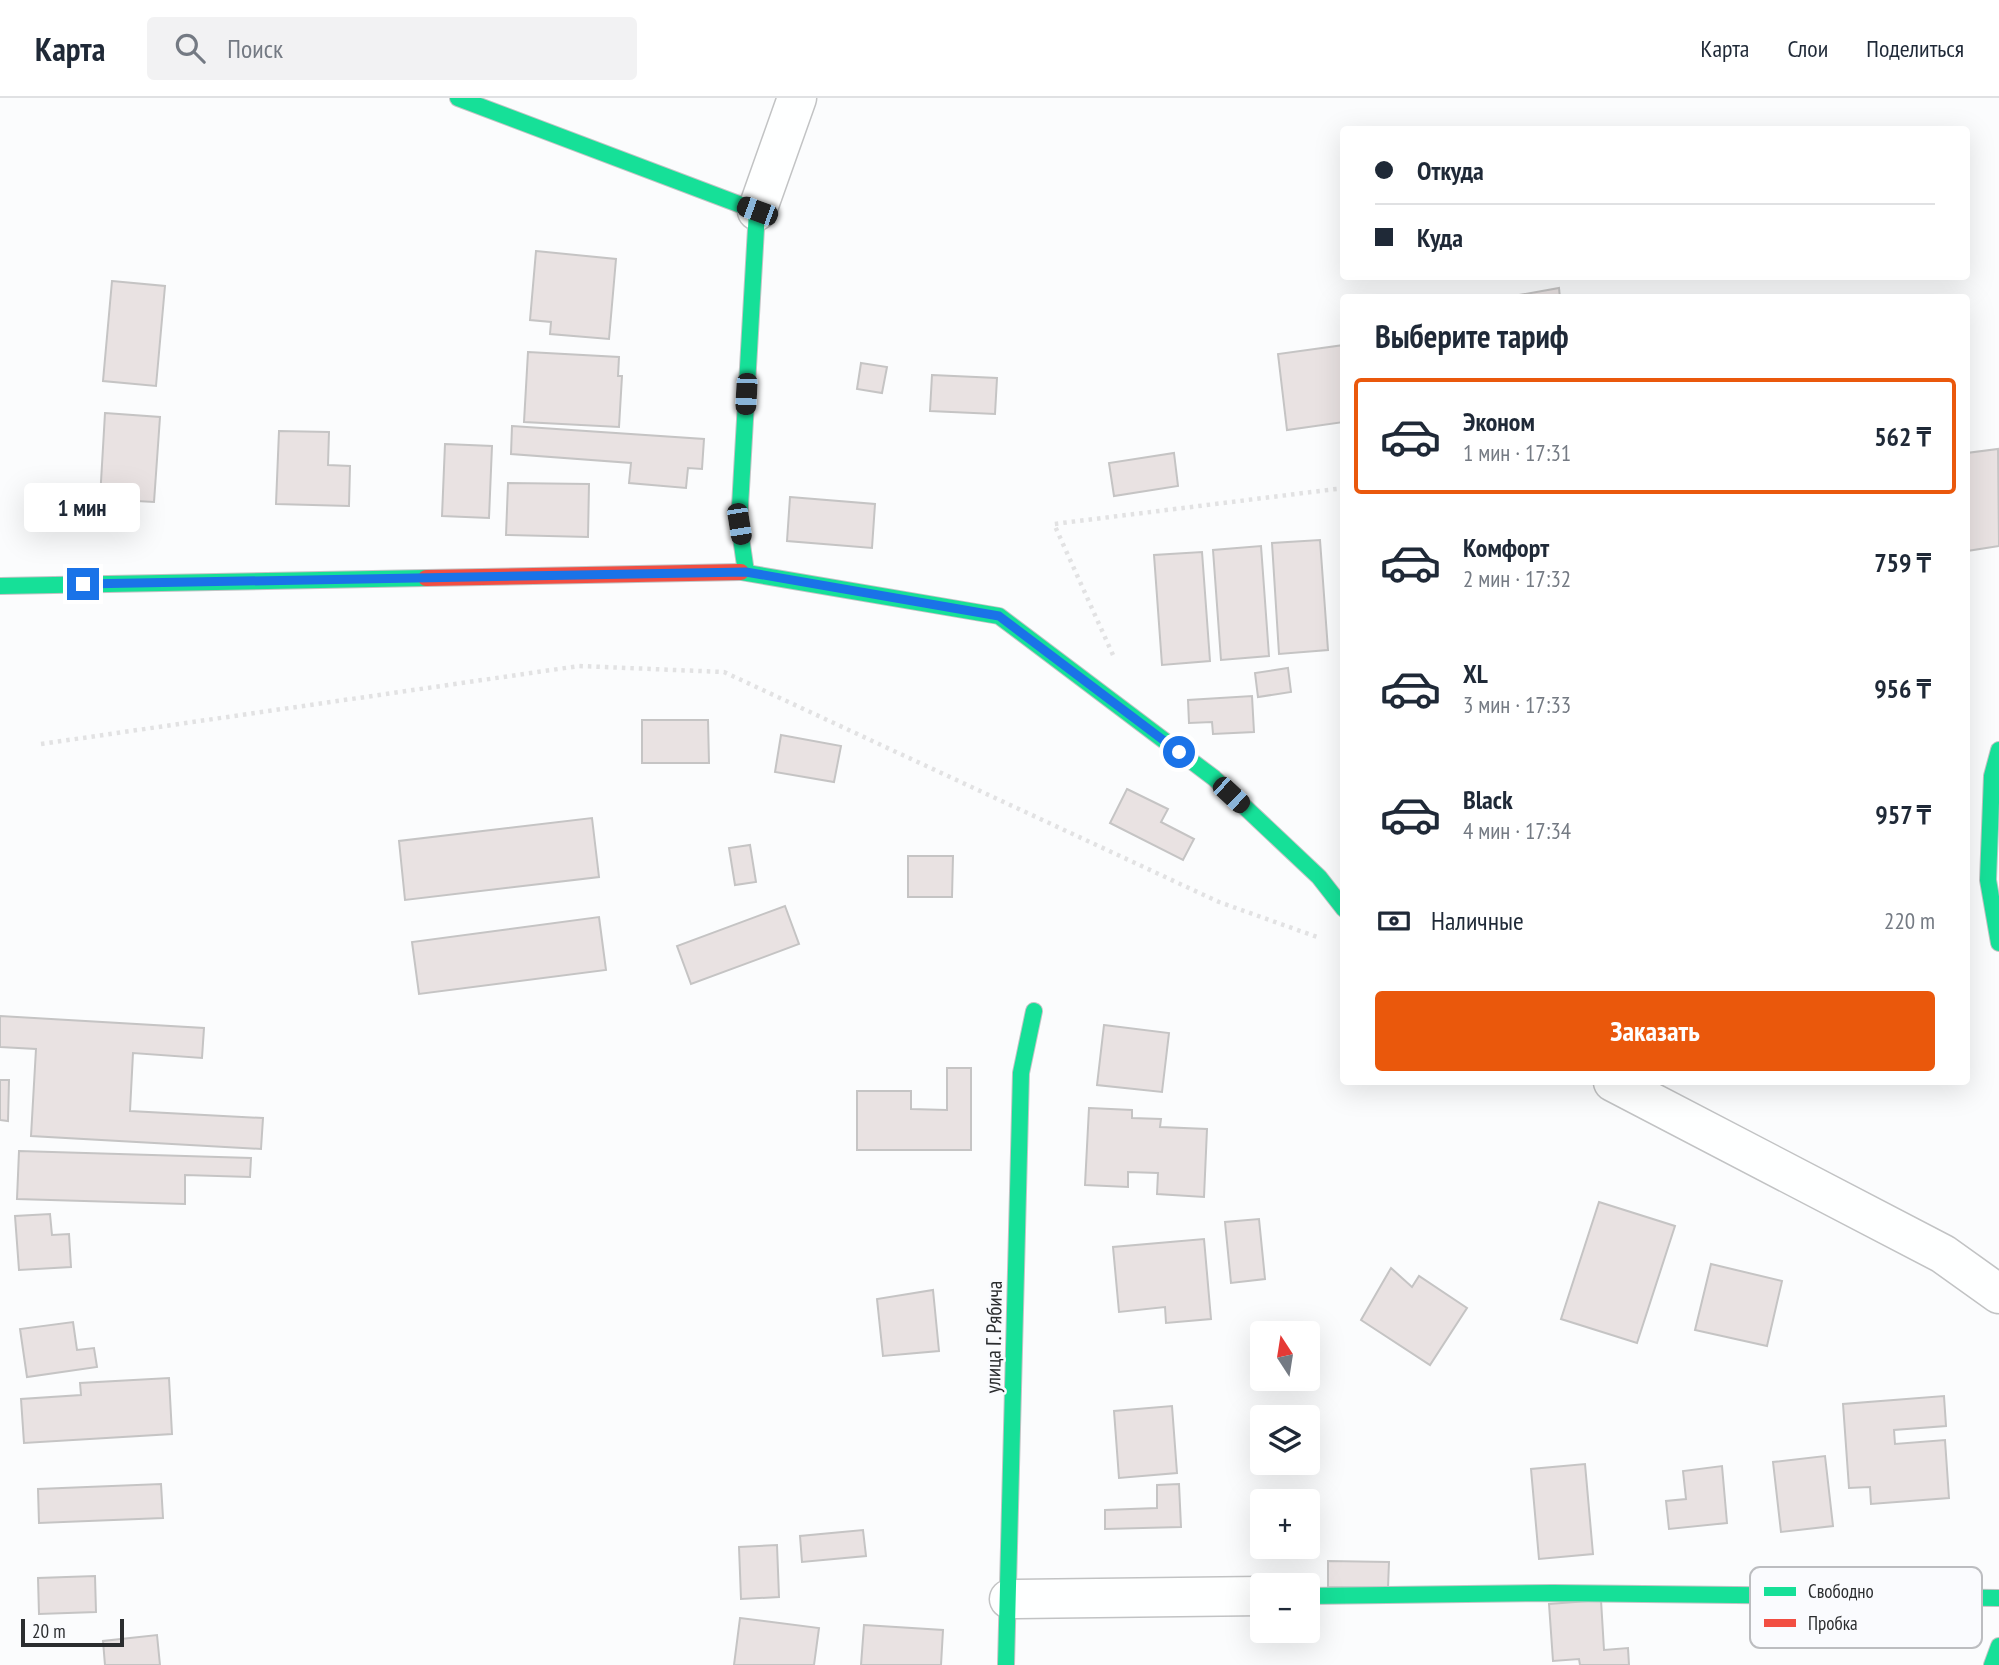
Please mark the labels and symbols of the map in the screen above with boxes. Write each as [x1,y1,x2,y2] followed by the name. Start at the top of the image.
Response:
[734,194,781,228] car
[735,372,758,416] car
[25,482,141,532] callout: 1 мин
[726,502,753,546] car
[67,568,99,600] route end
[1163,736,1195,768] route start
[1209,773,1254,817] car
[979,1280,1008,1393] street label: улица Г. Рябича
[1250,1321,1320,1391] north arrow
[1750,1567,1982,1648] legend
[1808,1579,1874,1603] text: Свободно
[1808,1611,1858,1635] text: Пробка
[21,1616,124,1648] scale bar

